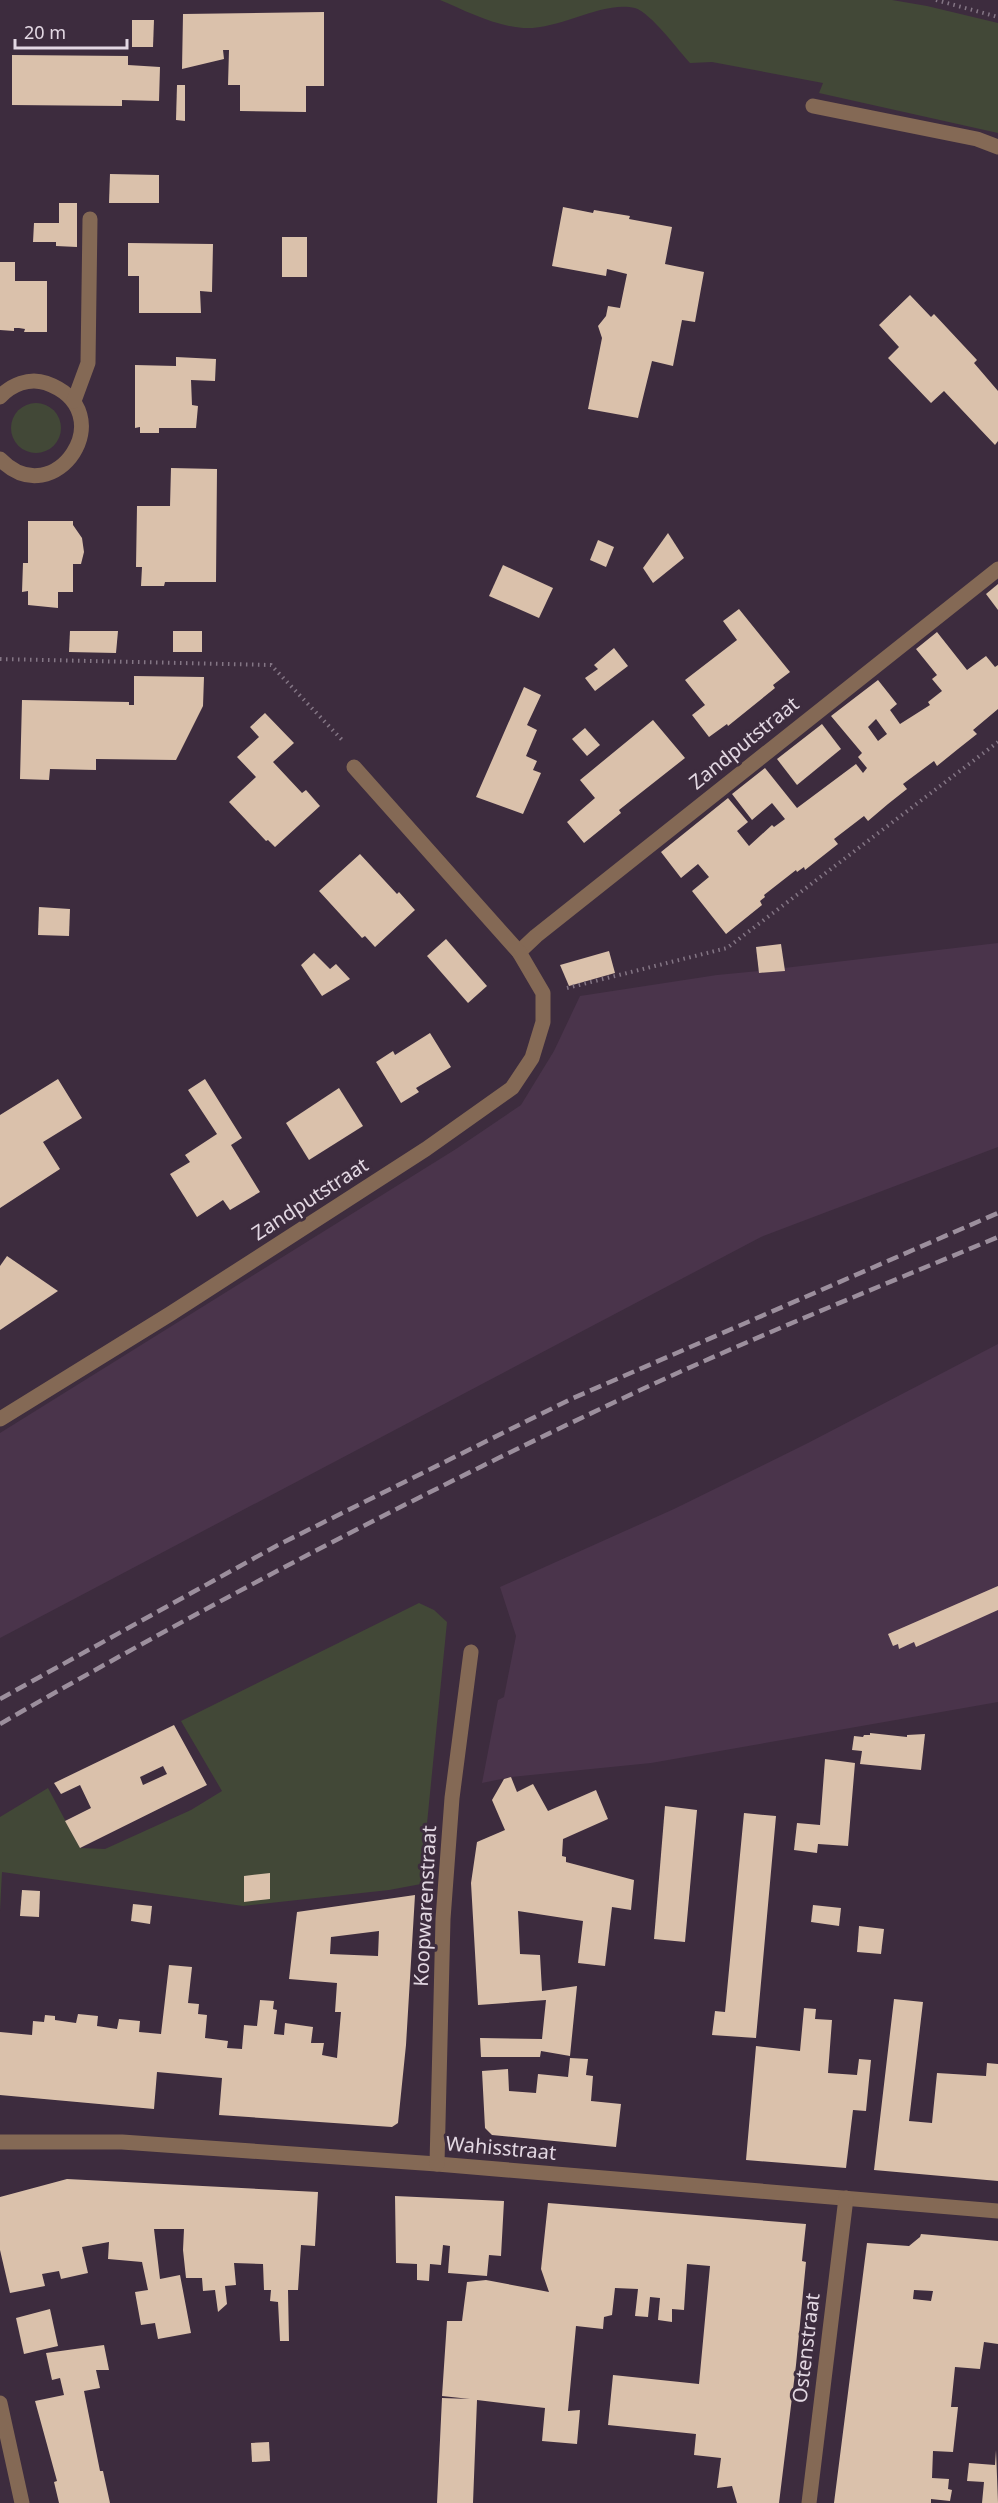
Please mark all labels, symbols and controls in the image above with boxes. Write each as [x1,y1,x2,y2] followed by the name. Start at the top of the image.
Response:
[15,12,128,50] scale bar
[24,20,66,44] text: 20 m
[683,690,804,795] street label: Zandputstraat
[246,1151,373,1246] street label: Zandputstraat
[407,1825,442,1987] street label: Koopwarenstraat
[445,2129,557,2166] street label: Wahisstraat
[785,2292,826,2404] street label: Ostenstraat

